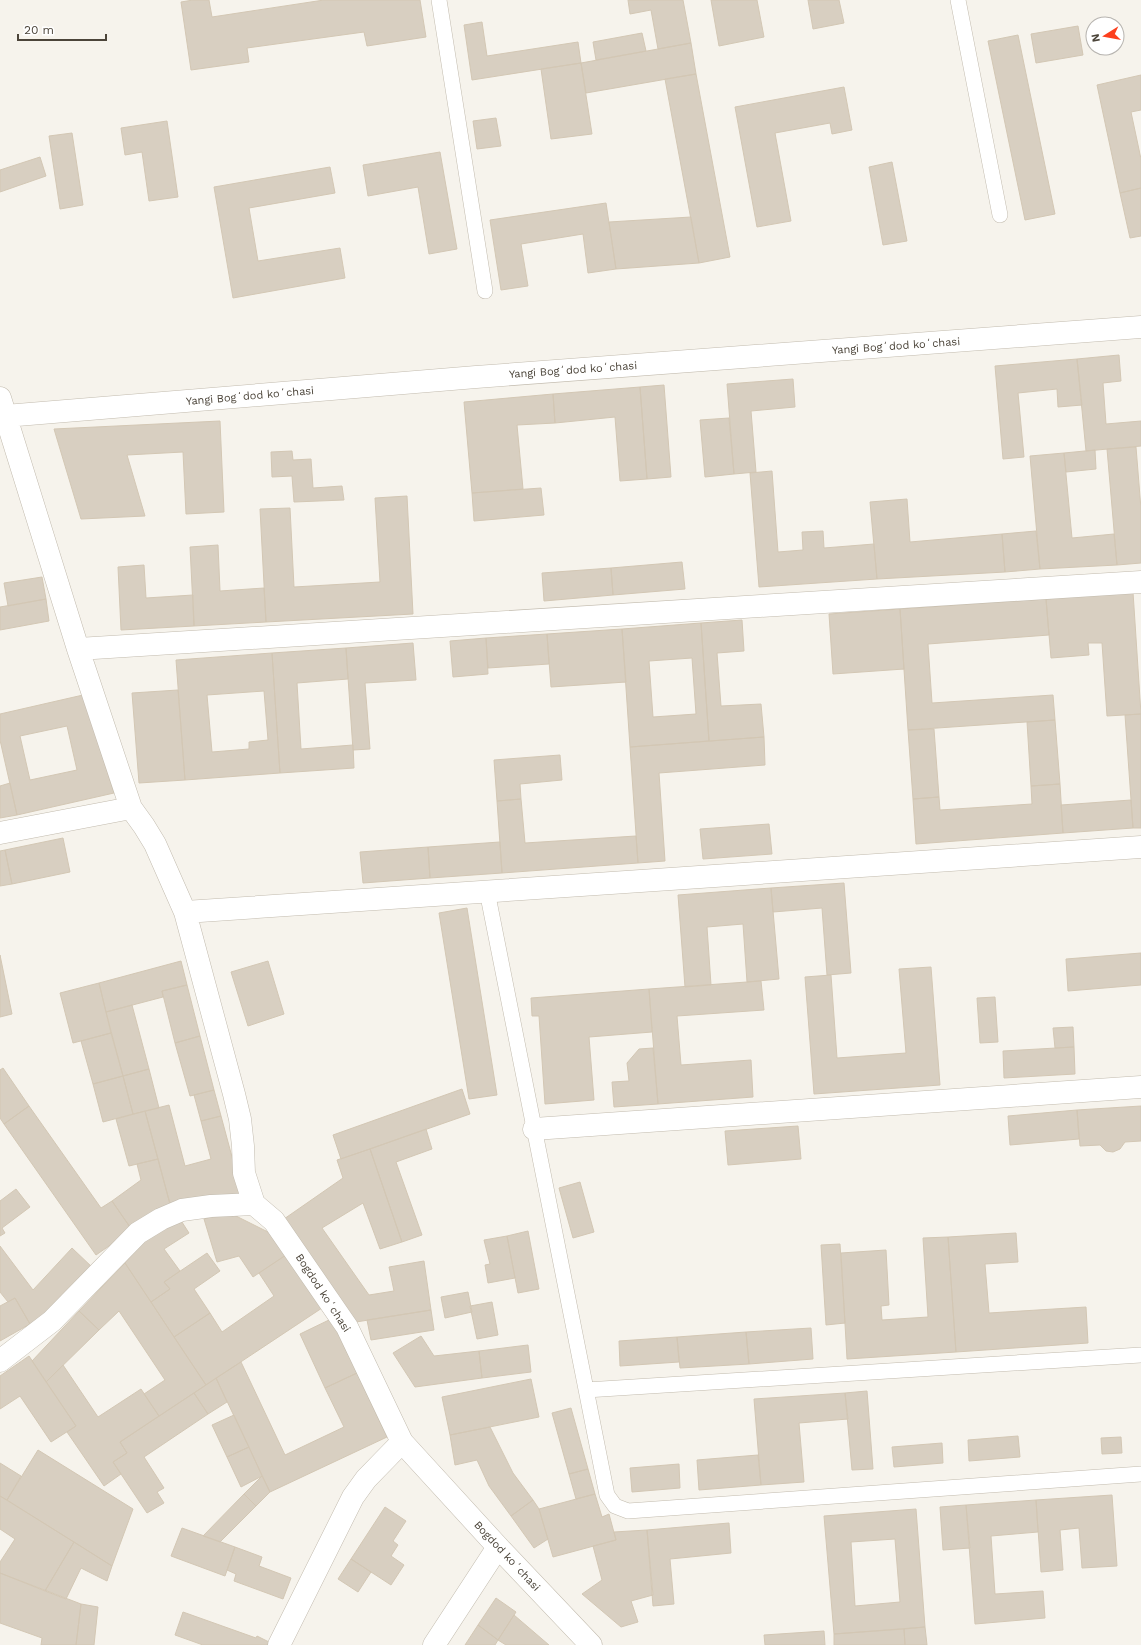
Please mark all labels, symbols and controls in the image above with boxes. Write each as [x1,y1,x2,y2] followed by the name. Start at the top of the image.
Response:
[18,16,106,42] scale bar
[1085,16,1125,56] north arrow
[24,23,54,37] text: 20 m
[1089,33,1103,43] text: N
[831,335,961,357] street label: Yangi Bogʻdod koʻchasi
[508,359,638,381] street label: Yangi Bogʻdod koʻchasi
[185,384,315,408] street label: Yangi Bogʻdod koʻchasi
[293,1251,353,1335] street label: Bogdod koʻchasi
[471,1518,543,1594] street label: Bogdod koʻchasi

